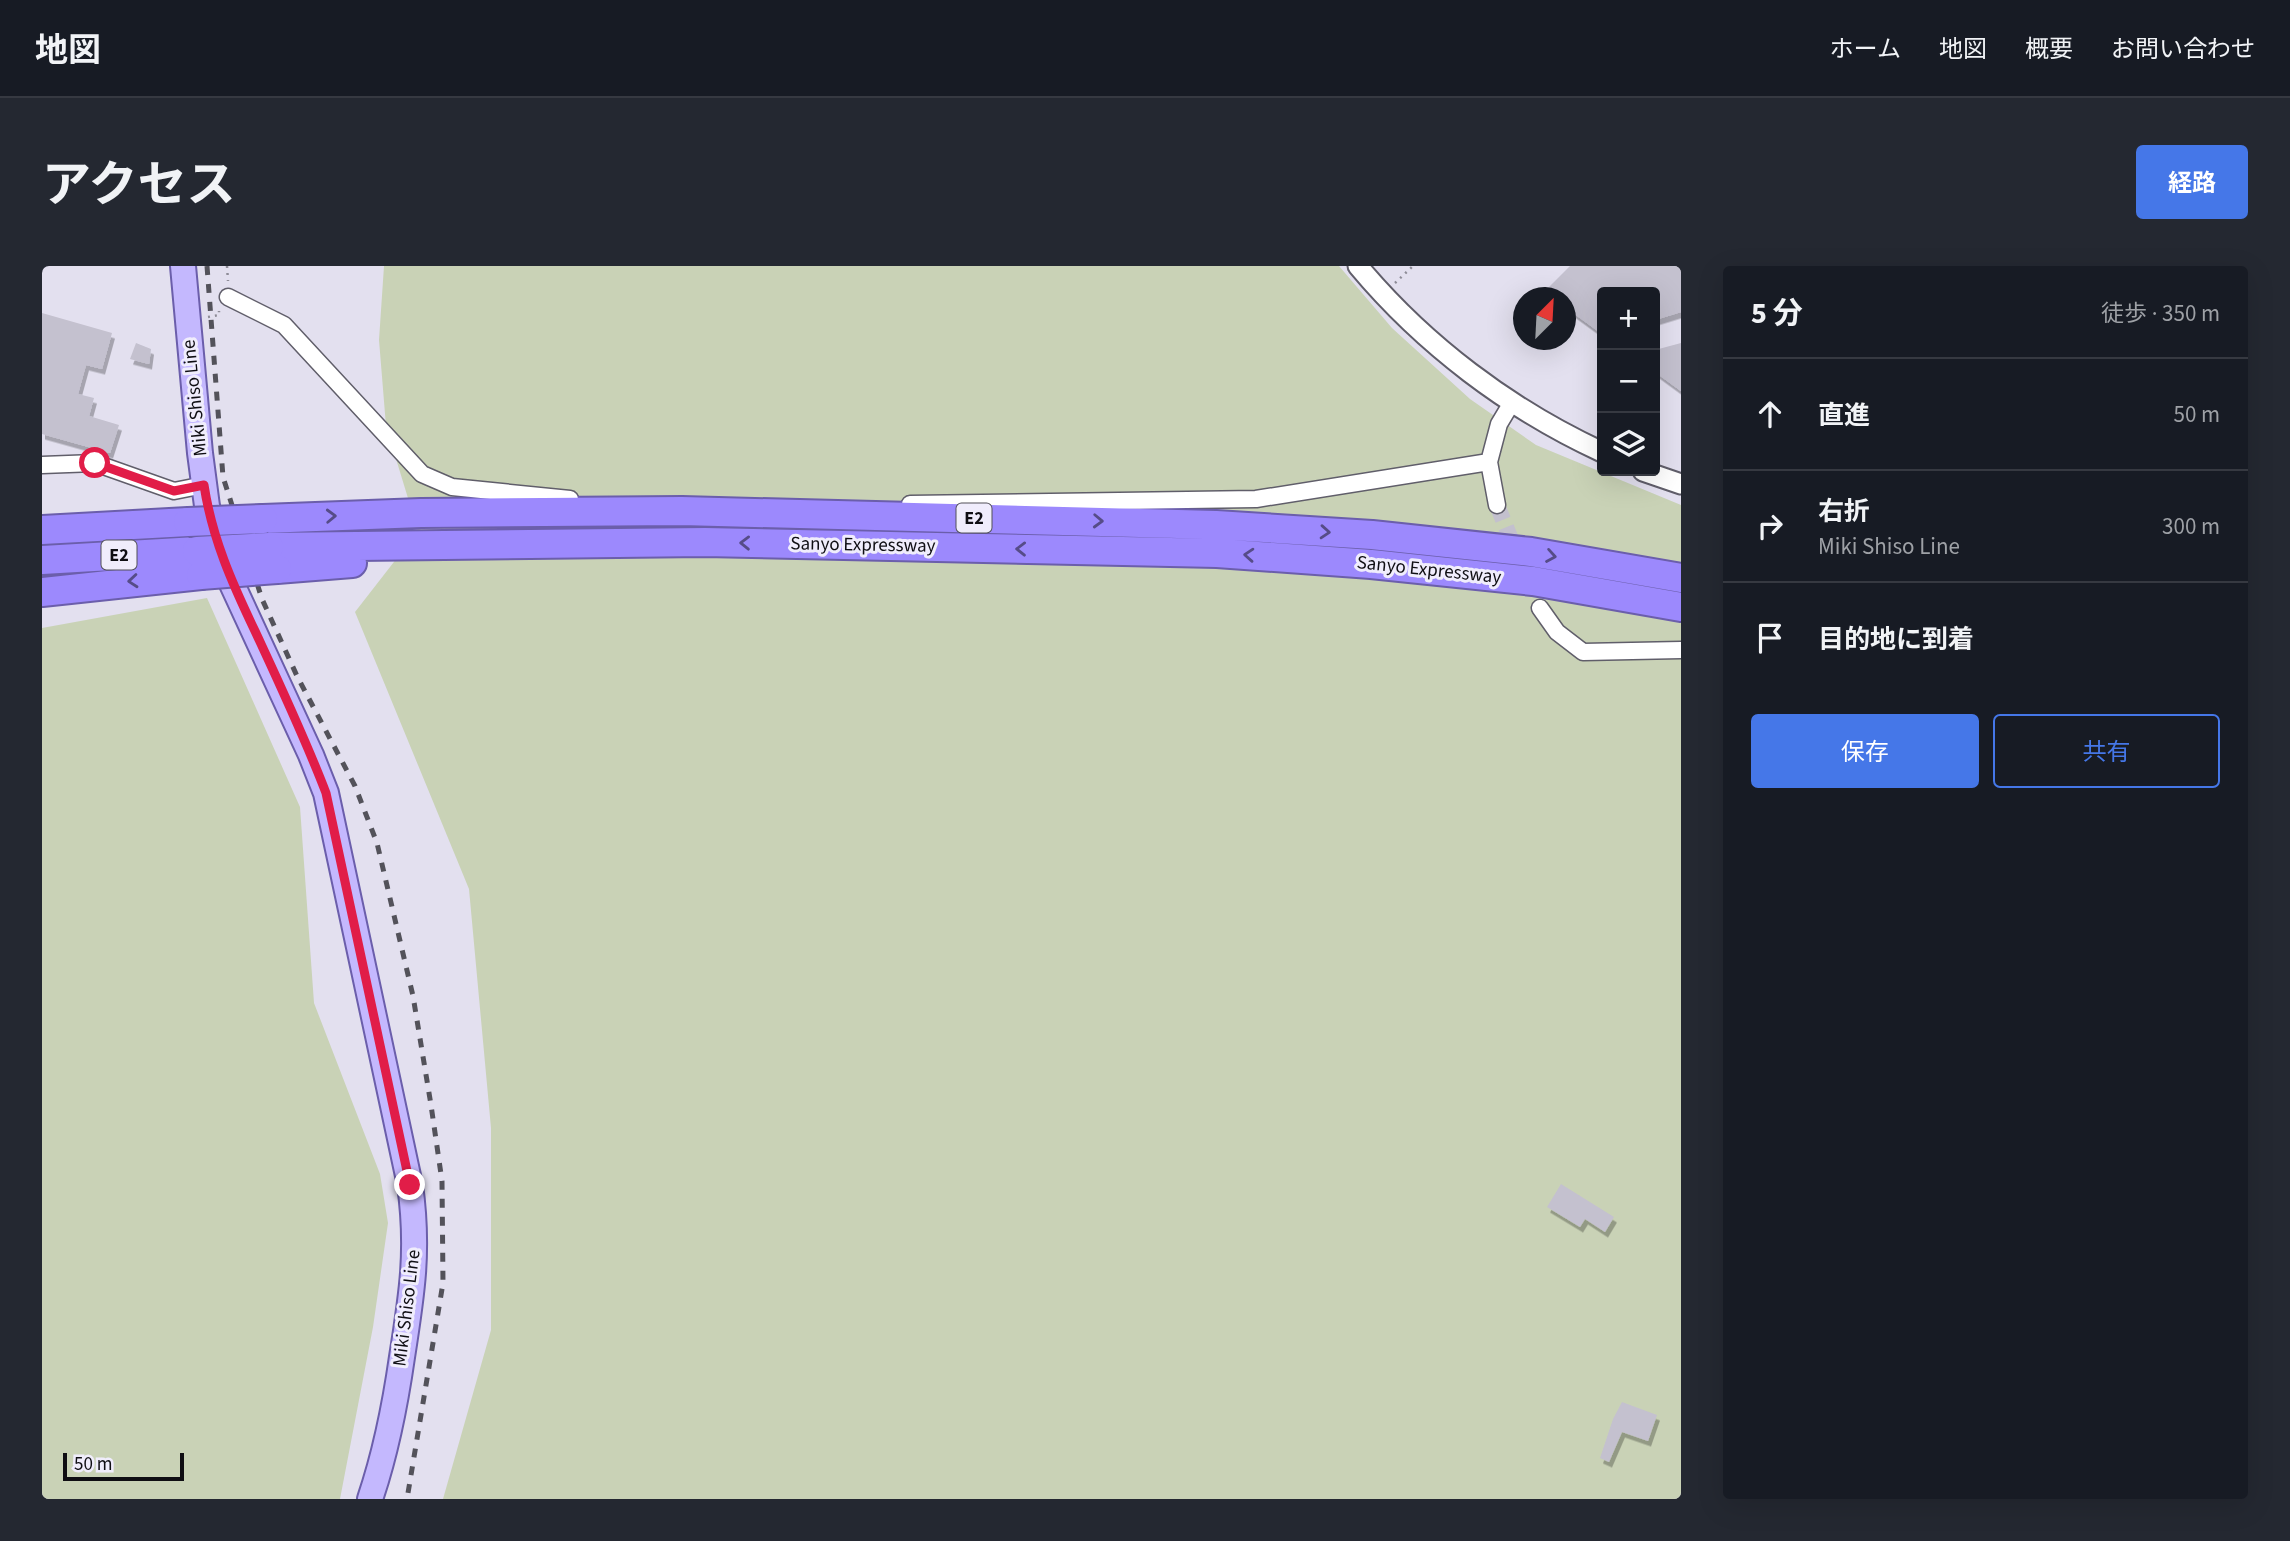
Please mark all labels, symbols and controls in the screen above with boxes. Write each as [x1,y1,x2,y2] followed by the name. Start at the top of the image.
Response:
[35,27,101,74] text: 地図
[1830,32,1901,67] text: ホーム
[1939,32,1987,67] text: 地図
[2025,32,2073,67] text: 概要
[2111,32,2255,67] text: お問い合わせ
[2136,145,2248,219] button: 経路
[42,151,236,221] text: アクセス
[1513,287,1576,350] north arrow
[1597,287,1660,476] map controls
[1597,287,1660,350] button: +
[1751,292,1803,335] text: 5 分
[2101,297,2220,330] text: 徒歩 · 350 m
[175,338,215,458] street label: Miki Shiso Line
[1597,350,1660,413] button: −
[1751,395,1789,433] icon: ahead
[1818,397,1870,434] text: 直進
[2173,398,2220,431] text: 50 m
[1597,413,1660,476] button: layers
[79,447,110,478] route start
[1818,493,1870,530] text: 右折
[956,504,992,532] road number: E2
[1751,507,1789,545] icon: right
[326,509,337,524] one-way arrow
[2162,510,2220,543] text: 300 m
[1092,514,1103,529] one-way arrow
[1320,524,1331,539] one-way arrow
[790,530,936,560] street label: Sanyo Expressway
[1818,530,1960,563] text: Miki Shiso Line
[739,535,750,551] one-way arrow
[102,540,136,570] road number: E2
[1016,541,1027,556] one-way arrow
[1243,548,1254,563] one-way arrow
[1545,548,1557,563] one-way arrow
[1355,549,1503,591] street label: Sanyo Expressway
[128,573,139,588] one-way arrow
[1751,619,1789,657] icon: arrive
[1818,621,1974,658] text: 目的地に到着
[1751,714,1979,788] button: 保存
[1993,714,2220,788] button: 共有
[394,1169,425,1200] route end
[386,1248,428,1368] street label: Miki Shiso Line
[63,1450,184,1482] scale bar
[74,1451,112,1478] text: 50 m

